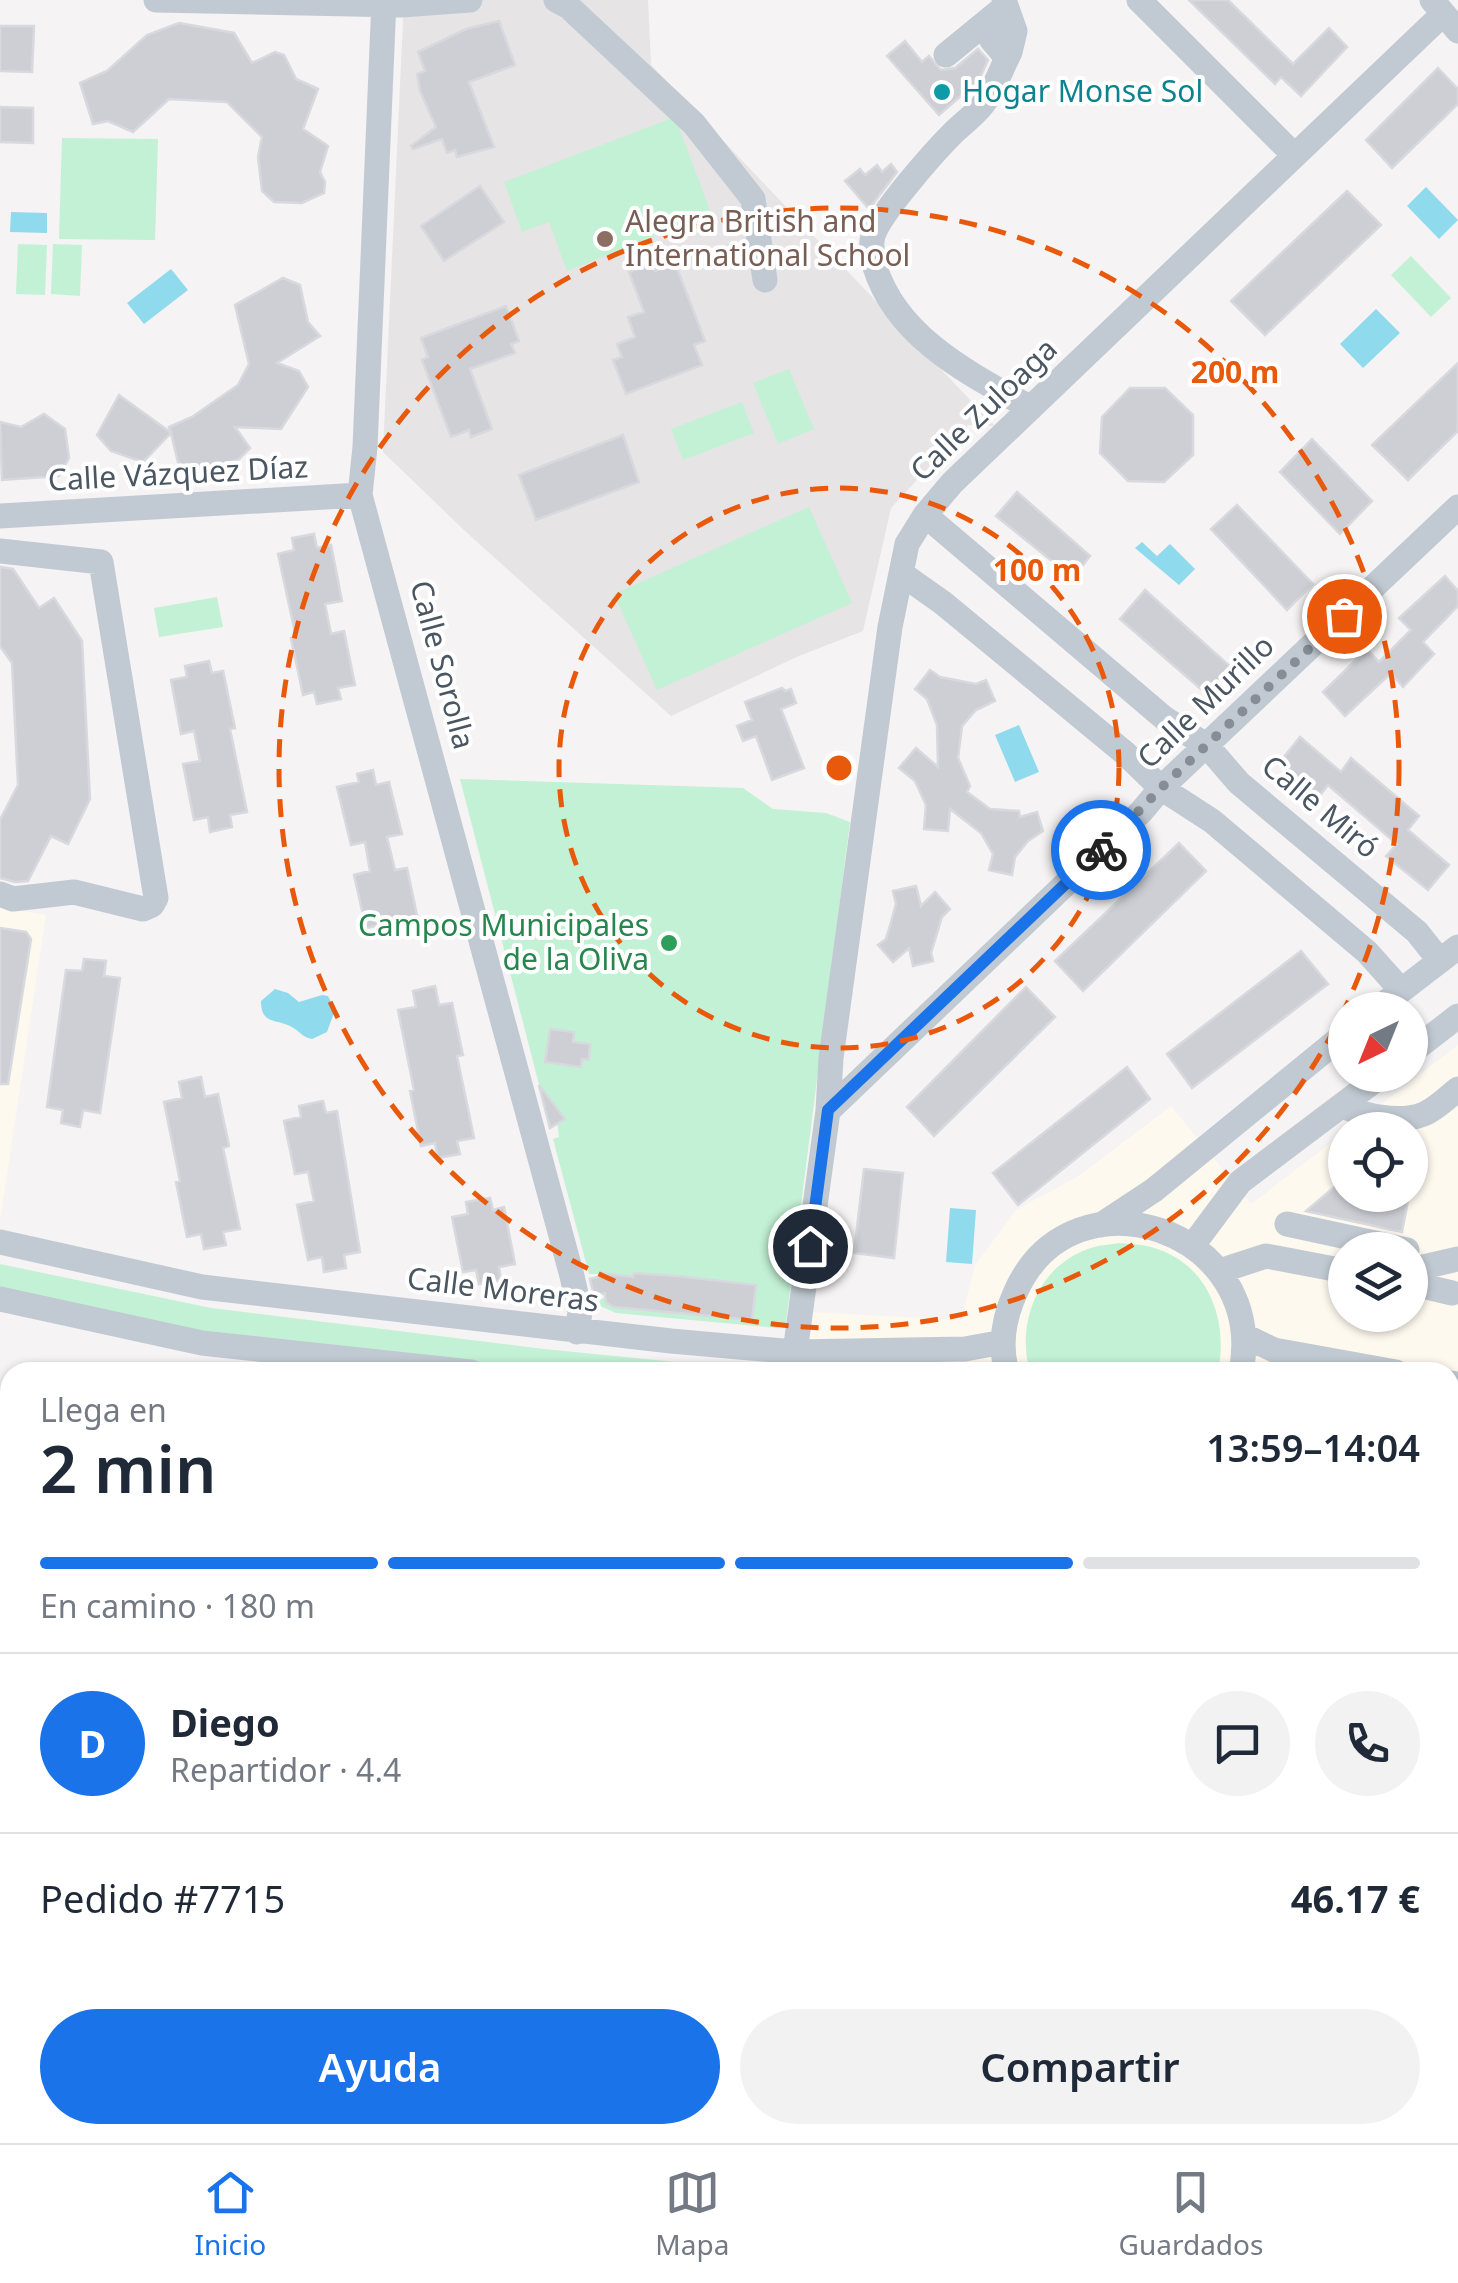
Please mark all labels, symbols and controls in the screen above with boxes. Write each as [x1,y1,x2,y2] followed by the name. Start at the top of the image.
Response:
[962,70,1203,111] place label: Hogar Monse Sol
[931,81,953,103] marker: Hogar Monse Sol
[625,200,910,275] place label: Alegra British and International School
[594,228,616,250] marker: Alegra British and International School
[900,328,1065,490] street label: Calle Zuloaga
[1191,351,1279,392] text: 200 m
[47,445,309,500] street label: Calle Vázquez Díaz
[993,549,1081,590] text: 100 m
[1302,574,1387,659] pin
[401,576,486,753] street label: Calle Sorolla
[1317,589,1372,644] icon: bag
[1128,625,1282,777] street label: Calle Murillo
[1254,745,1388,867] street label: Calle Miró
[821,750,857,786] centre of rings
[1051,800,1151,900] courier
[1074,823,1129,878] icon: bike
[358,904,649,979] place label: Campos Municipales de la Oliva
[658,932,680,954] marker: Campos Municipales de la Oliva
[1328,992,1428,1092] north arrow
[1328,992,1428,1332] map controls
[1328,1112,1428,1212] button: locate
[768,1204,853,1289] pin
[783,1219,838,1274] icon: home
[1328,1232,1428,1332] button: layers
[405,1256,601,1321] street label: Calle Moreras
[40,1388,167,1431] text: Llega en
[1206,1421,1420,1473] text: 13:59–14:04
[40,1424,216,1512] text: 2 min
[40,1584,315,1627] text: En camino · 180 m
[1185,1691,1290,1796] button: chat
[1315,1691,1420,1796] button: phone
[170,1696,280,1748] text: Diego
[79,1717,106,1769] text: D
[170,1748,401,1791] text: Repartidor · 4.4
[40,1872,285,1924] text: Pedido #7715
[1291,1872,1420,1924] text: 46.17 €
[40,2009,720,2124] button: Ayuda
[740,2009,1420,2124] button: Compartir
[195,2165,266,2263] tab: Inicio
[655,2165,729,2263] tab: Mapa
[1119,2165,1263,2263] tab: Guardados

